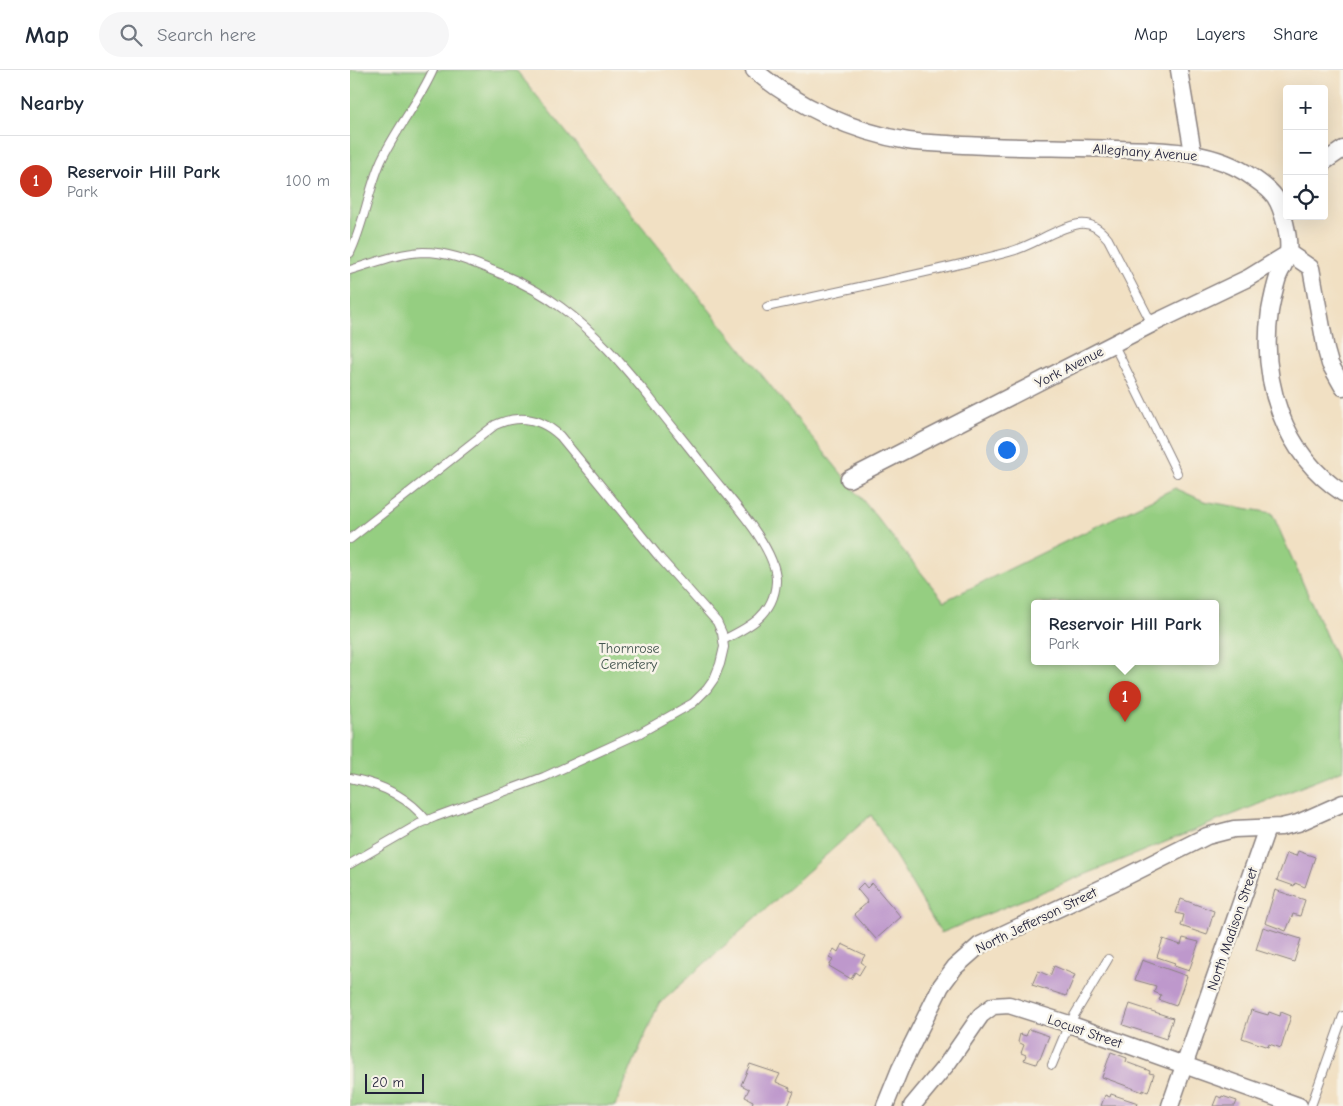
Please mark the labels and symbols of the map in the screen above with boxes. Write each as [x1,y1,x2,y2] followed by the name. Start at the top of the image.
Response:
[1092,140,1198,165] street label: Alleghany Avenue
[1032,343,1106,392] street label: York Avenue
[994,437,1020,463] your location
[599,640,659,673] park label: Thornrose Cemetery
[1109,681,1141,722] pin: 1
[1204,865,1262,993] street label: North Madison Street
[973,883,1100,957] street label: North Jefferson Street
[1045,1011,1125,1052] street label: Locust Street
[365,1071,424,1094] scale bar

